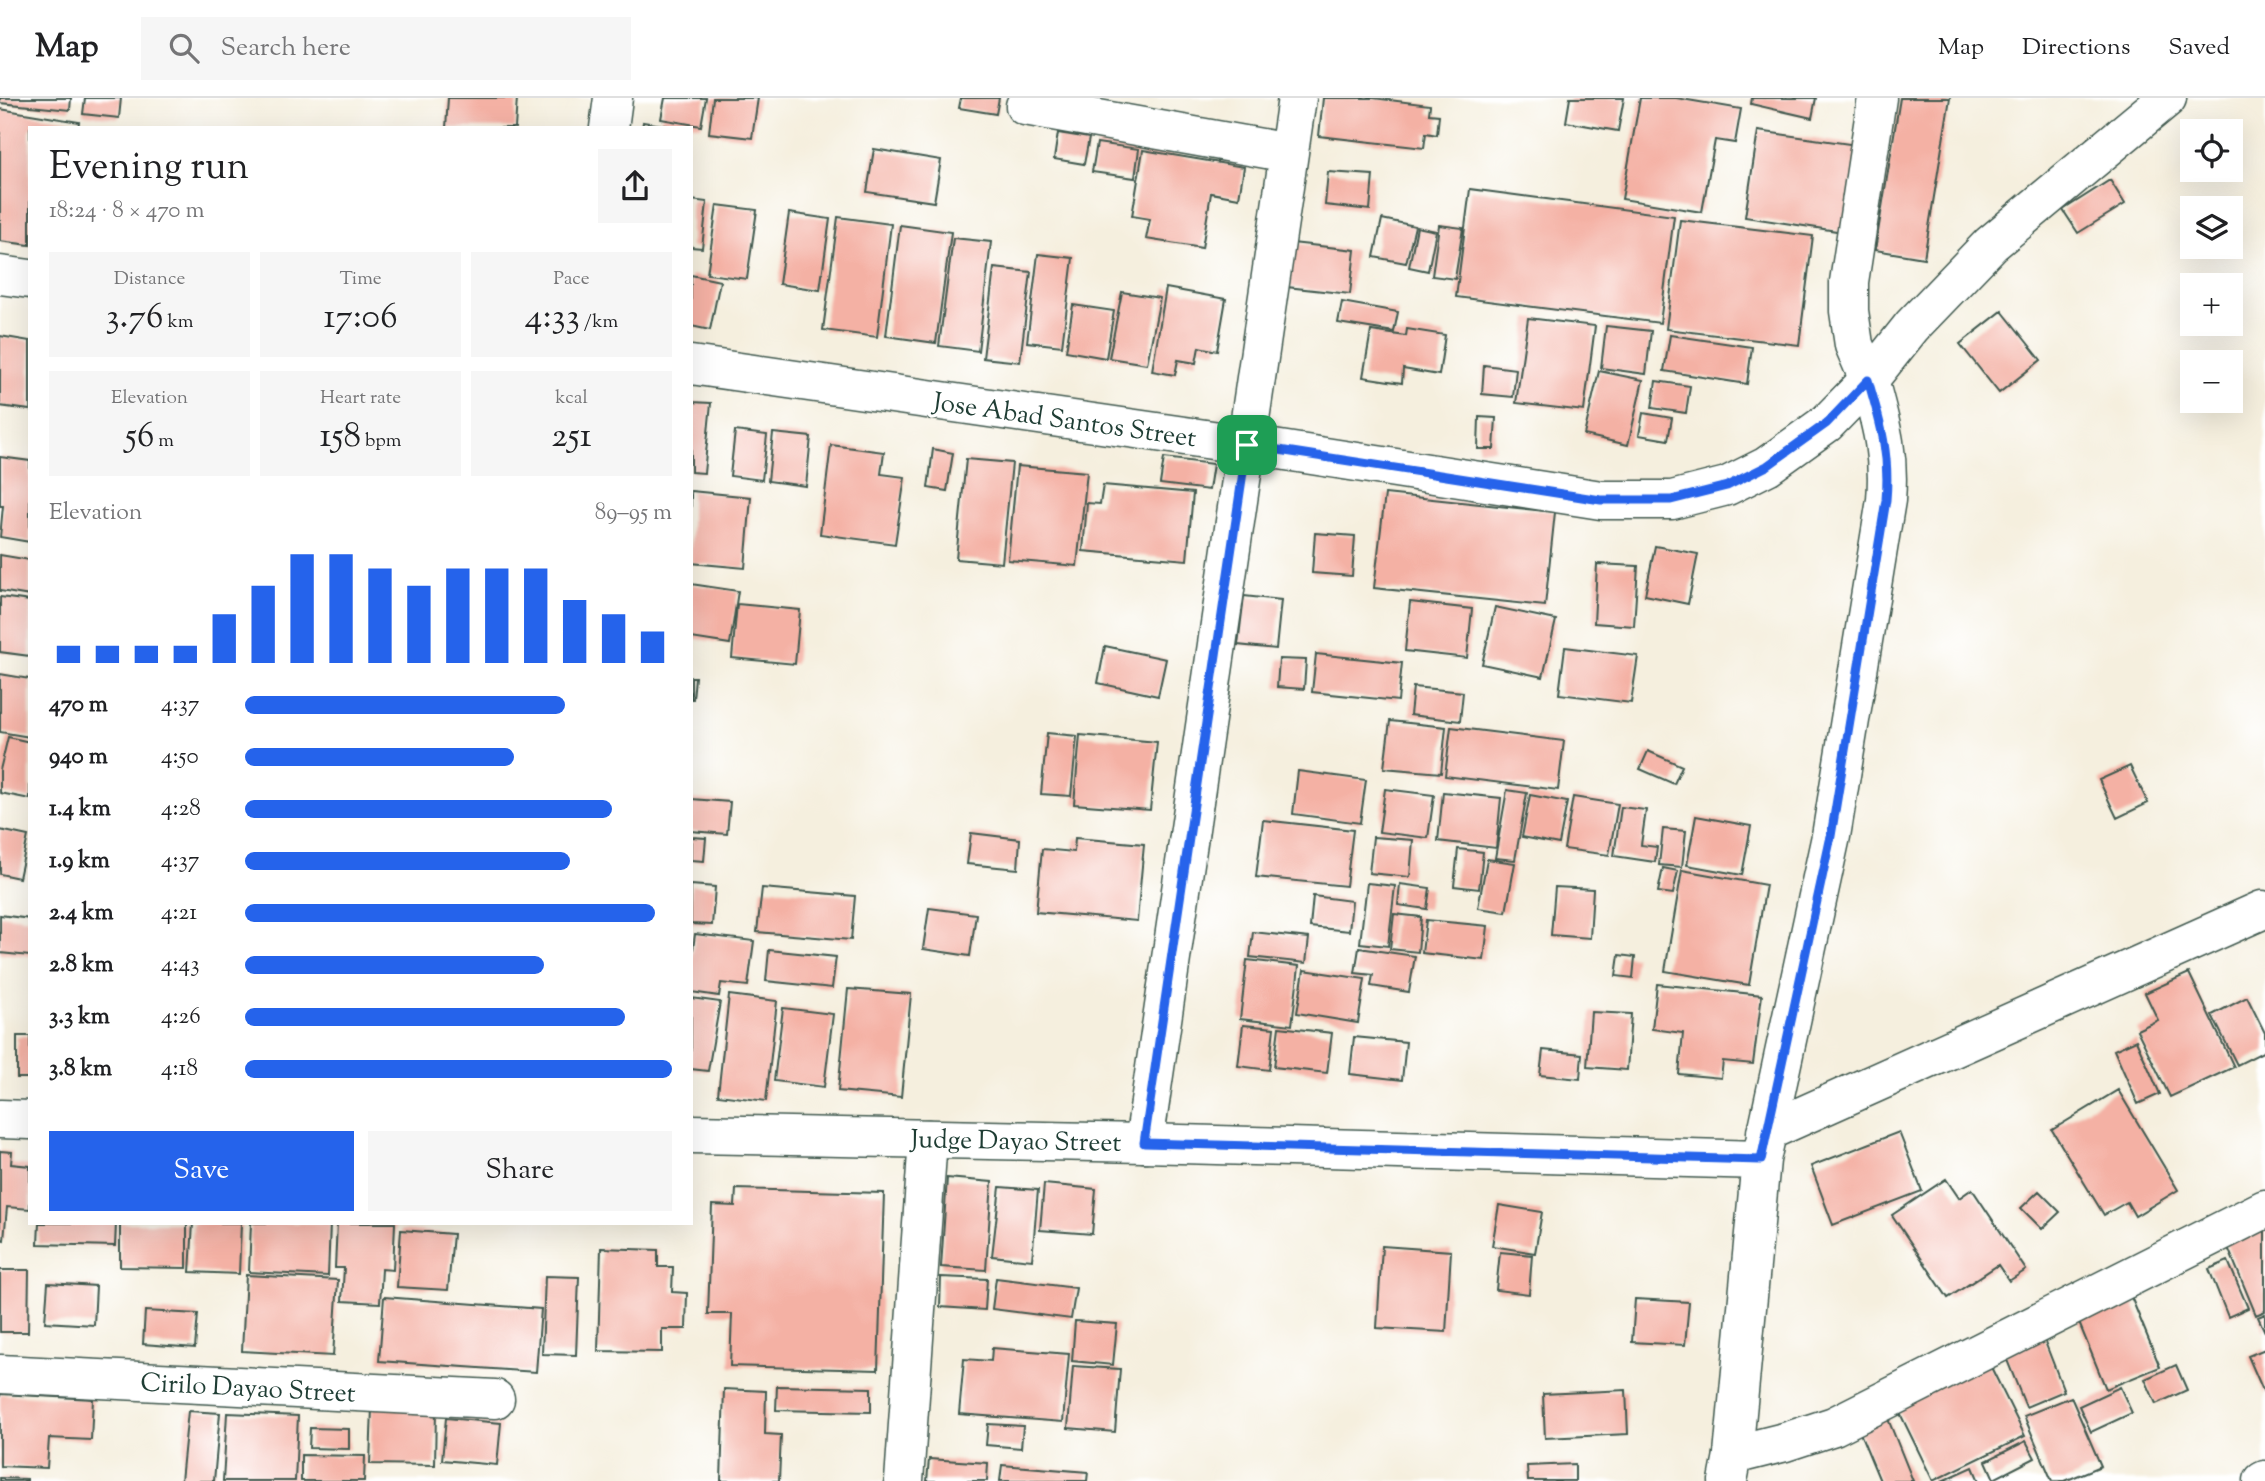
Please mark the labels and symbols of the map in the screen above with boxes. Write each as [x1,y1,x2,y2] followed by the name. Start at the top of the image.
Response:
[929,384,1199,458] street label: Jose Abad Santos Street
[1217,415,1277,475] pin
[908,1122,1122,1163] street label: Judge Dayao Street
[139,1365,356,1414] street label: Cirilo Dayao Street

